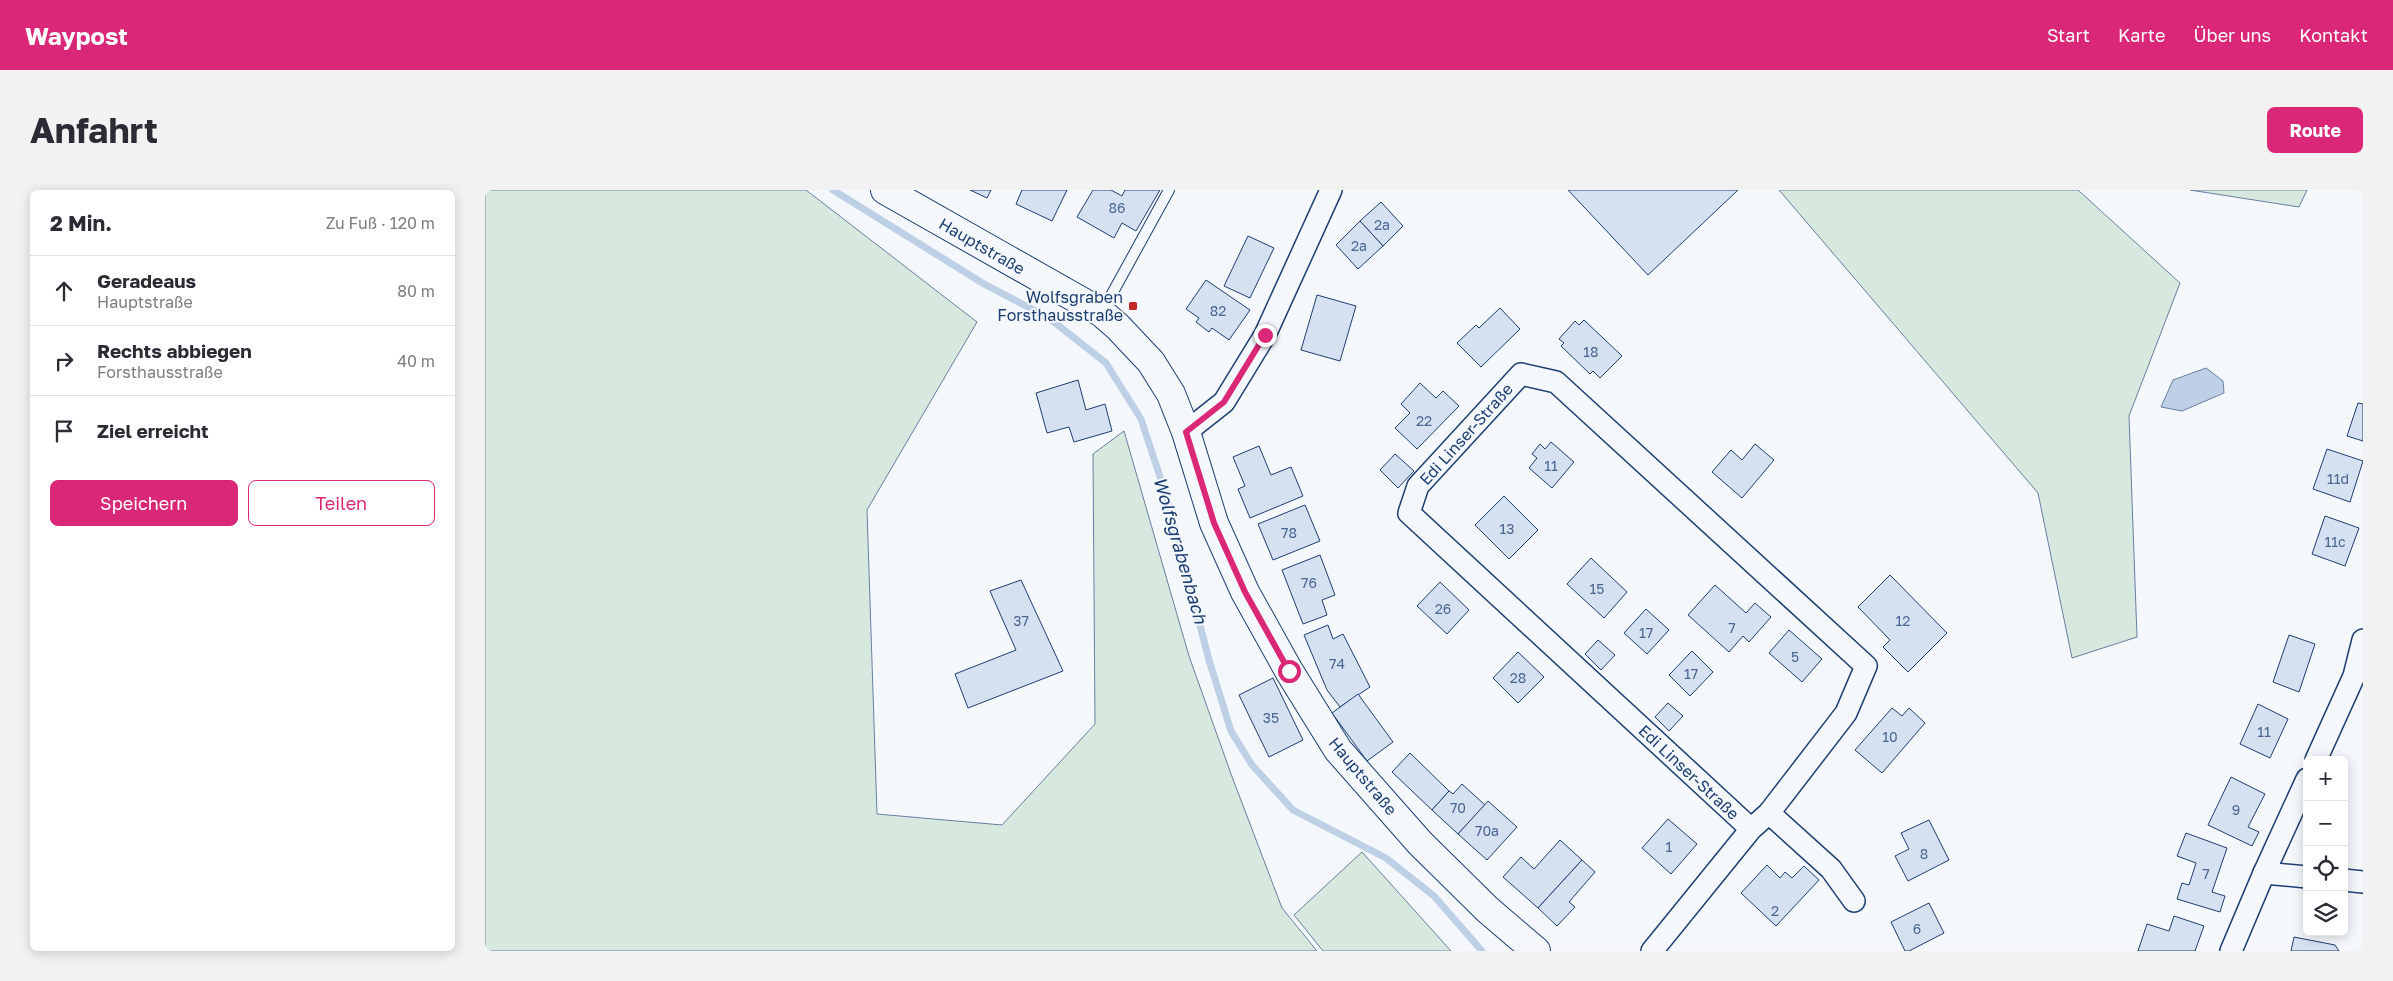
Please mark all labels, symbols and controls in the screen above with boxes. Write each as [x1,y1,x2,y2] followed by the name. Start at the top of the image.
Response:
[25,21,128,50] text: Waypost
[2047,24,2090,46] text: Start
[2118,24,2165,46] text: Karte
[2193,24,2271,46] text: Über uns
[2299,24,2368,46] text: Kontakt
[2267,107,2363,153] button: Route
[30,109,158,151] text: Anfahrt
[1108,199,1126,216] house number: 86
[50,210,112,236] text: 2 Min.
[326,213,435,233] text: Zu Fuß · 120 m
[936,213,1028,279] street label: Hauptstraße
[1374,216,1390,233] house number: 2a
[1351,237,1367,254] house number: 2a
[97,269,196,292] text: Geradeaus
[50,277,78,305] icon: ahead
[397,281,435,301] text: 80 m
[997,287,1123,325] place label: Wolfsgraben Forsthausstraße
[97,292,193,312] text: Hauptstraße
[1127,300,1139,312] marker: Wolfsgraben Forsthausstraße
[1210,302,1226,319] house number: 82
[1254,324,1277,347] route end
[97,339,252,362] text: Rechts abbiegen
[1583,343,1599,360] house number: 18
[50,347,78,375] icon: right
[397,351,435,371] text: 40 m
[97,362,223,382] text: Forsthausstraße
[1415,379,1517,489] street label: Edi Linser-Straße
[1416,412,1432,429] house number: 22
[50,417,78,445] icon: arrive
[97,419,209,442] text: Ziel erreicht
[1544,457,1558,474] house number: 11
[2327,470,2349,487] house number: 11d
[1150,474,1213,627] water label: Wolfsgrabenbach
[50,480,238,526] button: Speichern
[248,480,435,526] button: Teilen
[1500,520,1514,537] house number: 13
[1281,524,1297,541] house number: 78
[2324,533,2346,550] house number: 11c
[1301,574,1317,591] house number: 76
[1590,580,1604,597] house number: 15
[1435,600,1451,617] house number: 26
[1013,612,1029,629] house number: 37
[1896,612,1910,629] house number: 12
[1728,619,1736,636] house number: 7
[1639,624,1653,641] house number: 17
[1791,648,1799,665] house number: 5
[1329,655,1345,672] house number: 74
[1278,660,1301,683] route start
[1684,665,1698,682] house number: 17
[1510,669,1526,686] house number: 28
[1263,709,1279,726] house number: 35
[1635,720,1743,824] street label: Edi Linser-Straße
[2257,723,2271,740] house number: 11
[1882,728,1898,745] house number: 10
[1325,733,1401,819] street label: Hauptstraße
[2303,756,2348,936] map controls
[2303,756,2348,801] button: +
[1450,799,1466,816] house number: 70
[2232,801,2240,818] house number: 9
[2303,801,2348,846] button: −
[1475,822,1499,839] house number: 70a
[1666,838,1673,855] house number: 1
[1920,845,1928,862] house number: 8
[2303,846,2348,891] button: locate
[2202,865,2210,882] house number: 7
[2303,891,2348,936] button: layers
[1771,902,1779,919] house number: 2
[1913,920,1921,937] house number: 6

